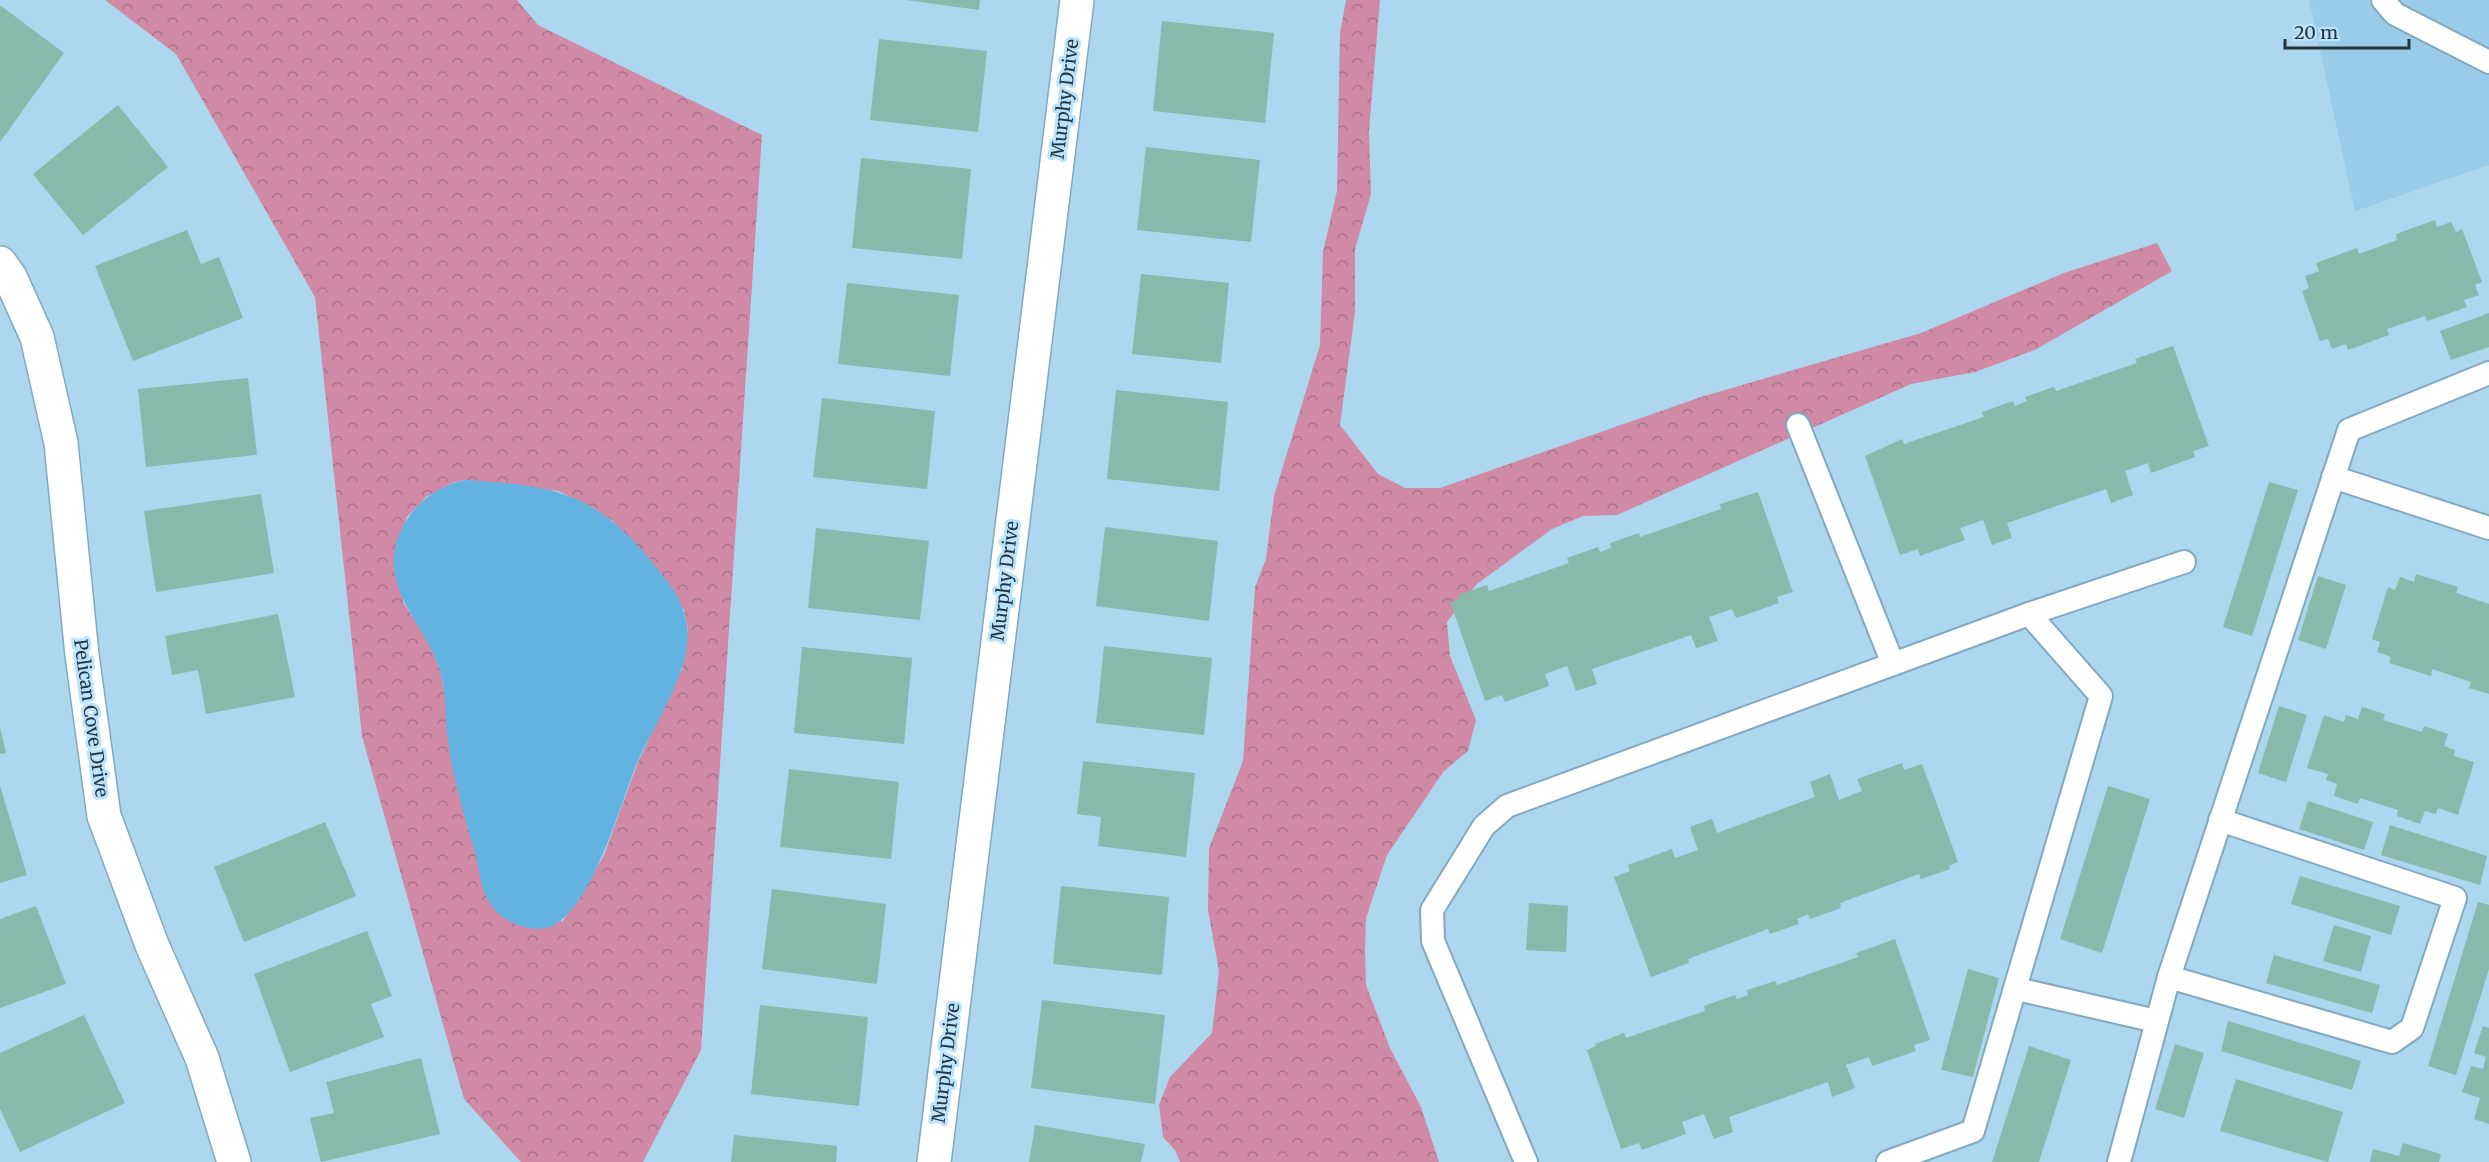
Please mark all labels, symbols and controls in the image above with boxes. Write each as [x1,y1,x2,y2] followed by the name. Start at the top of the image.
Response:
[2285,12,2410,50] scale bar
[2294,21,2338,44] text: 20 m
[1046,38,1083,160] street label: Murphy Drive
[986,520,1023,642] street label: Murphy Drive
[69,637,114,798] street label: Pelican Cove Drive
[927,1002,964,1124] street label: Murphy Drive

